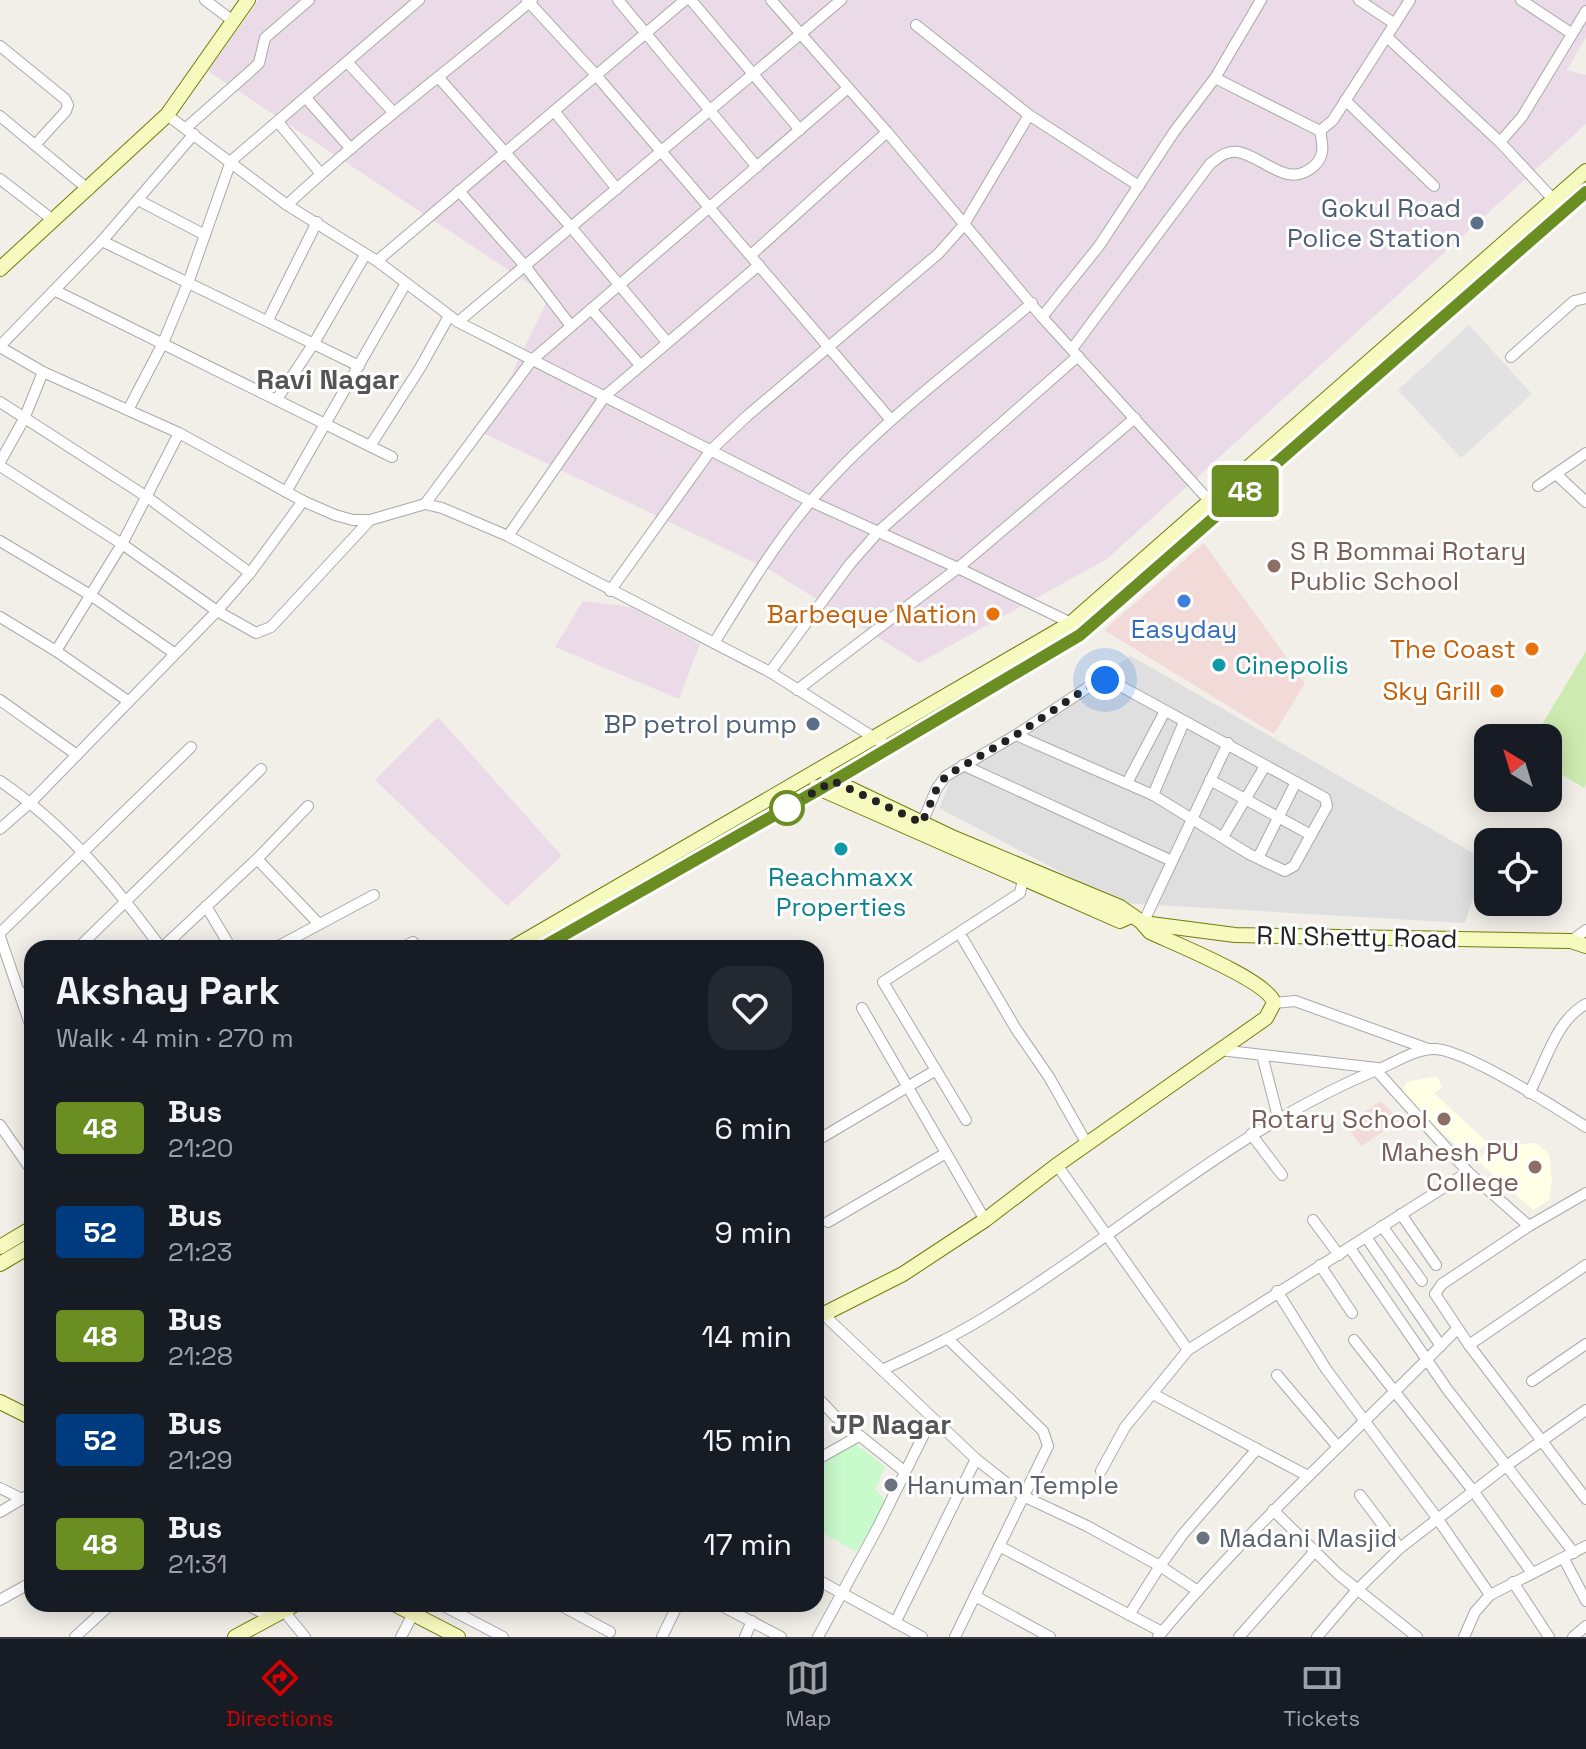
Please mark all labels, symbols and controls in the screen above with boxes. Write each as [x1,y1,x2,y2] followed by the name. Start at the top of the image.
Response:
[1287,191,1461,255] place label: Gokul Road Police Station
[1468,214,1486,232] marker: Gokul Road Police Station
[257,361,399,397] district label: Ravi Nagar
[1209,465,1281,517] line badge: 48
[1228,473,1262,509] text: 48
[1290,534,1526,598] place label: S R Bommai Rotary Public School
[1265,557,1283,575] marker: S R Bommai Rotary Public School
[1175,592,1193,610] marker: Easyday
[766,597,977,631] place label: Barbeque Nation
[984,605,1002,623] marker: Barbeque Nation
[1131,612,1237,646] place label: Easyday
[1390,632,1516,666] place label: The Coast
[1523,640,1541,658] marker: The Coast
[1235,648,1349,682] place label: Cinepolis
[1210,656,1228,674] marker: Cinepolis
[1085,660,1125,700] your location
[1382,674,1481,708] place label: Sky Grill
[1488,682,1506,700] marker: Sky Grill
[604,707,797,741] place label: BP petrol pump
[804,715,822,733] marker: BP petrol pump
[1474,724,1562,812] north arrow
[1474,724,1562,916] map controls
[770,791,804,825] unlabelled marker
[1474,828,1562,916] button: locate
[832,840,850,858] marker: Reachmaxx Properties
[768,860,914,924] place label: Reachmaxx Properties
[1256,918,1458,956] street label: R N Shetty Road
[708,966,792,1050] button: heart
[56,967,280,1015] text: Akshay Park
[56,1021,294,1055] text: Walk · 4 min · 270 m
[168,1092,222,1131] text: Bus
[1251,1102,1428,1136] place label: Rotary School
[714,1109,792,1148] text: 6 min
[83,1110,117,1146] text: 48
[1435,1110,1453,1128] marker: Rotary School
[168,1131,233,1165] text: 21:20
[1381,1135,1519,1199] place label: Mahesh PU College
[1526,1158,1544,1176] marker: Mahesh PU College
[168,1196,222,1235] text: Bus
[714,1213,792,1252] text: 9 min
[83,1214,117,1250] text: 52
[168,1235,232,1269] text: 21:23
[168,1300,222,1339] text: Bus
[701,1317,792,1356] text: 14 min
[83,1318,117,1354] text: 48
[168,1339,233,1373] text: 21:28
[168,1404,222,1443] text: Bus
[831,1406,951,1442] district label: JP Nagar
[702,1421,792,1460] text: 15 min
[83,1422,117,1458] text: 52
[168,1443,233,1477] text: 21:29
[907,1468,1119,1502] place label: Hanuman Temple
[882,1476,900,1494] marker: Hanuman Temple
[168,1508,222,1547] text: Bus
[1219,1521,1397,1555] place label: Madani Masjid
[703,1525,792,1564] text: 17 min
[83,1526,117,1562] text: 48
[1194,1529,1212,1547] marker: Madani Masjid
[168,1547,227,1581] text: 21:31
[226,1656,334,1732] tab: Directions
[786,1656,831,1732] tab: Map
[1283,1656,1360,1732] tab: Tickets

